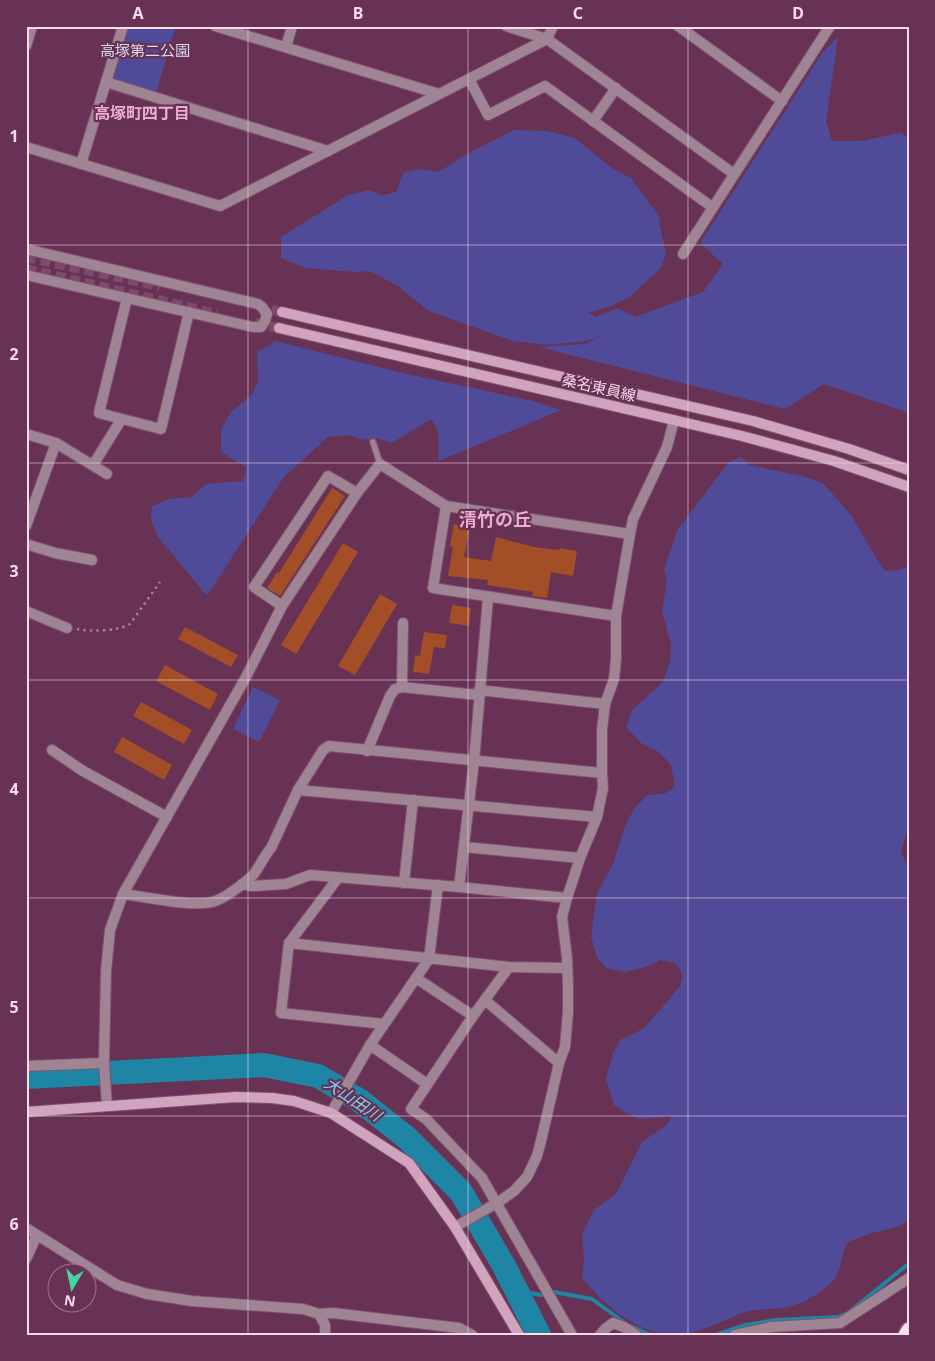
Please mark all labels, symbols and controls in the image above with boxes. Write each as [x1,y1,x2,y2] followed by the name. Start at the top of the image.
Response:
[132,2,144,24] text: A
[353,2,363,24] text: B
[573,2,583,24] text: C
[792,2,804,24] text: D
[100,40,190,60] park label: 高塚第二公園
[94,102,190,124] district label: 高塚町四丁目
[9,125,19,147] text: 1
[9,343,19,365] text: 2
[560,369,638,405] street label: 桑名東員線
[459,507,531,531] district label: 清竹の丘
[9,560,19,582] text: 3
[9,778,19,800] text: 4
[9,996,19,1018] text: 5
[320,1072,387,1127] water label: 大山田川
[9,1213,19,1235] text: 6
[48,1264,98,1314] north arrow
[63,1291,77,1312] text: N

